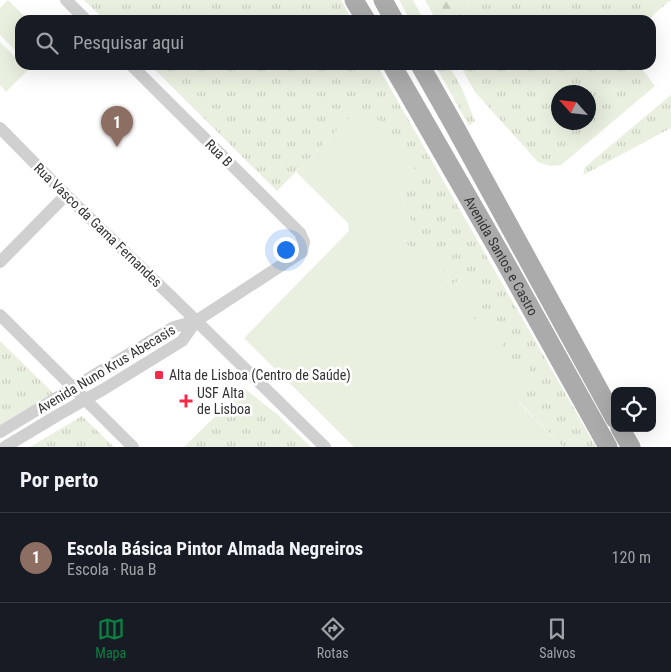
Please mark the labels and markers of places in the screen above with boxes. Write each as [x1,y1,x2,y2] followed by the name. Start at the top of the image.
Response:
[101,106,133,147] pin: 1
[169,367,351,384] place label: Alta de Lisboa (Centro de Saúde)
[153,369,165,381] marker: Alta de Lisboa (Centro de Saúde)
[197,385,251,417] place label: USF Alta de Lisboa
[179,394,193,408] marker: USF Alta de Lisboa

